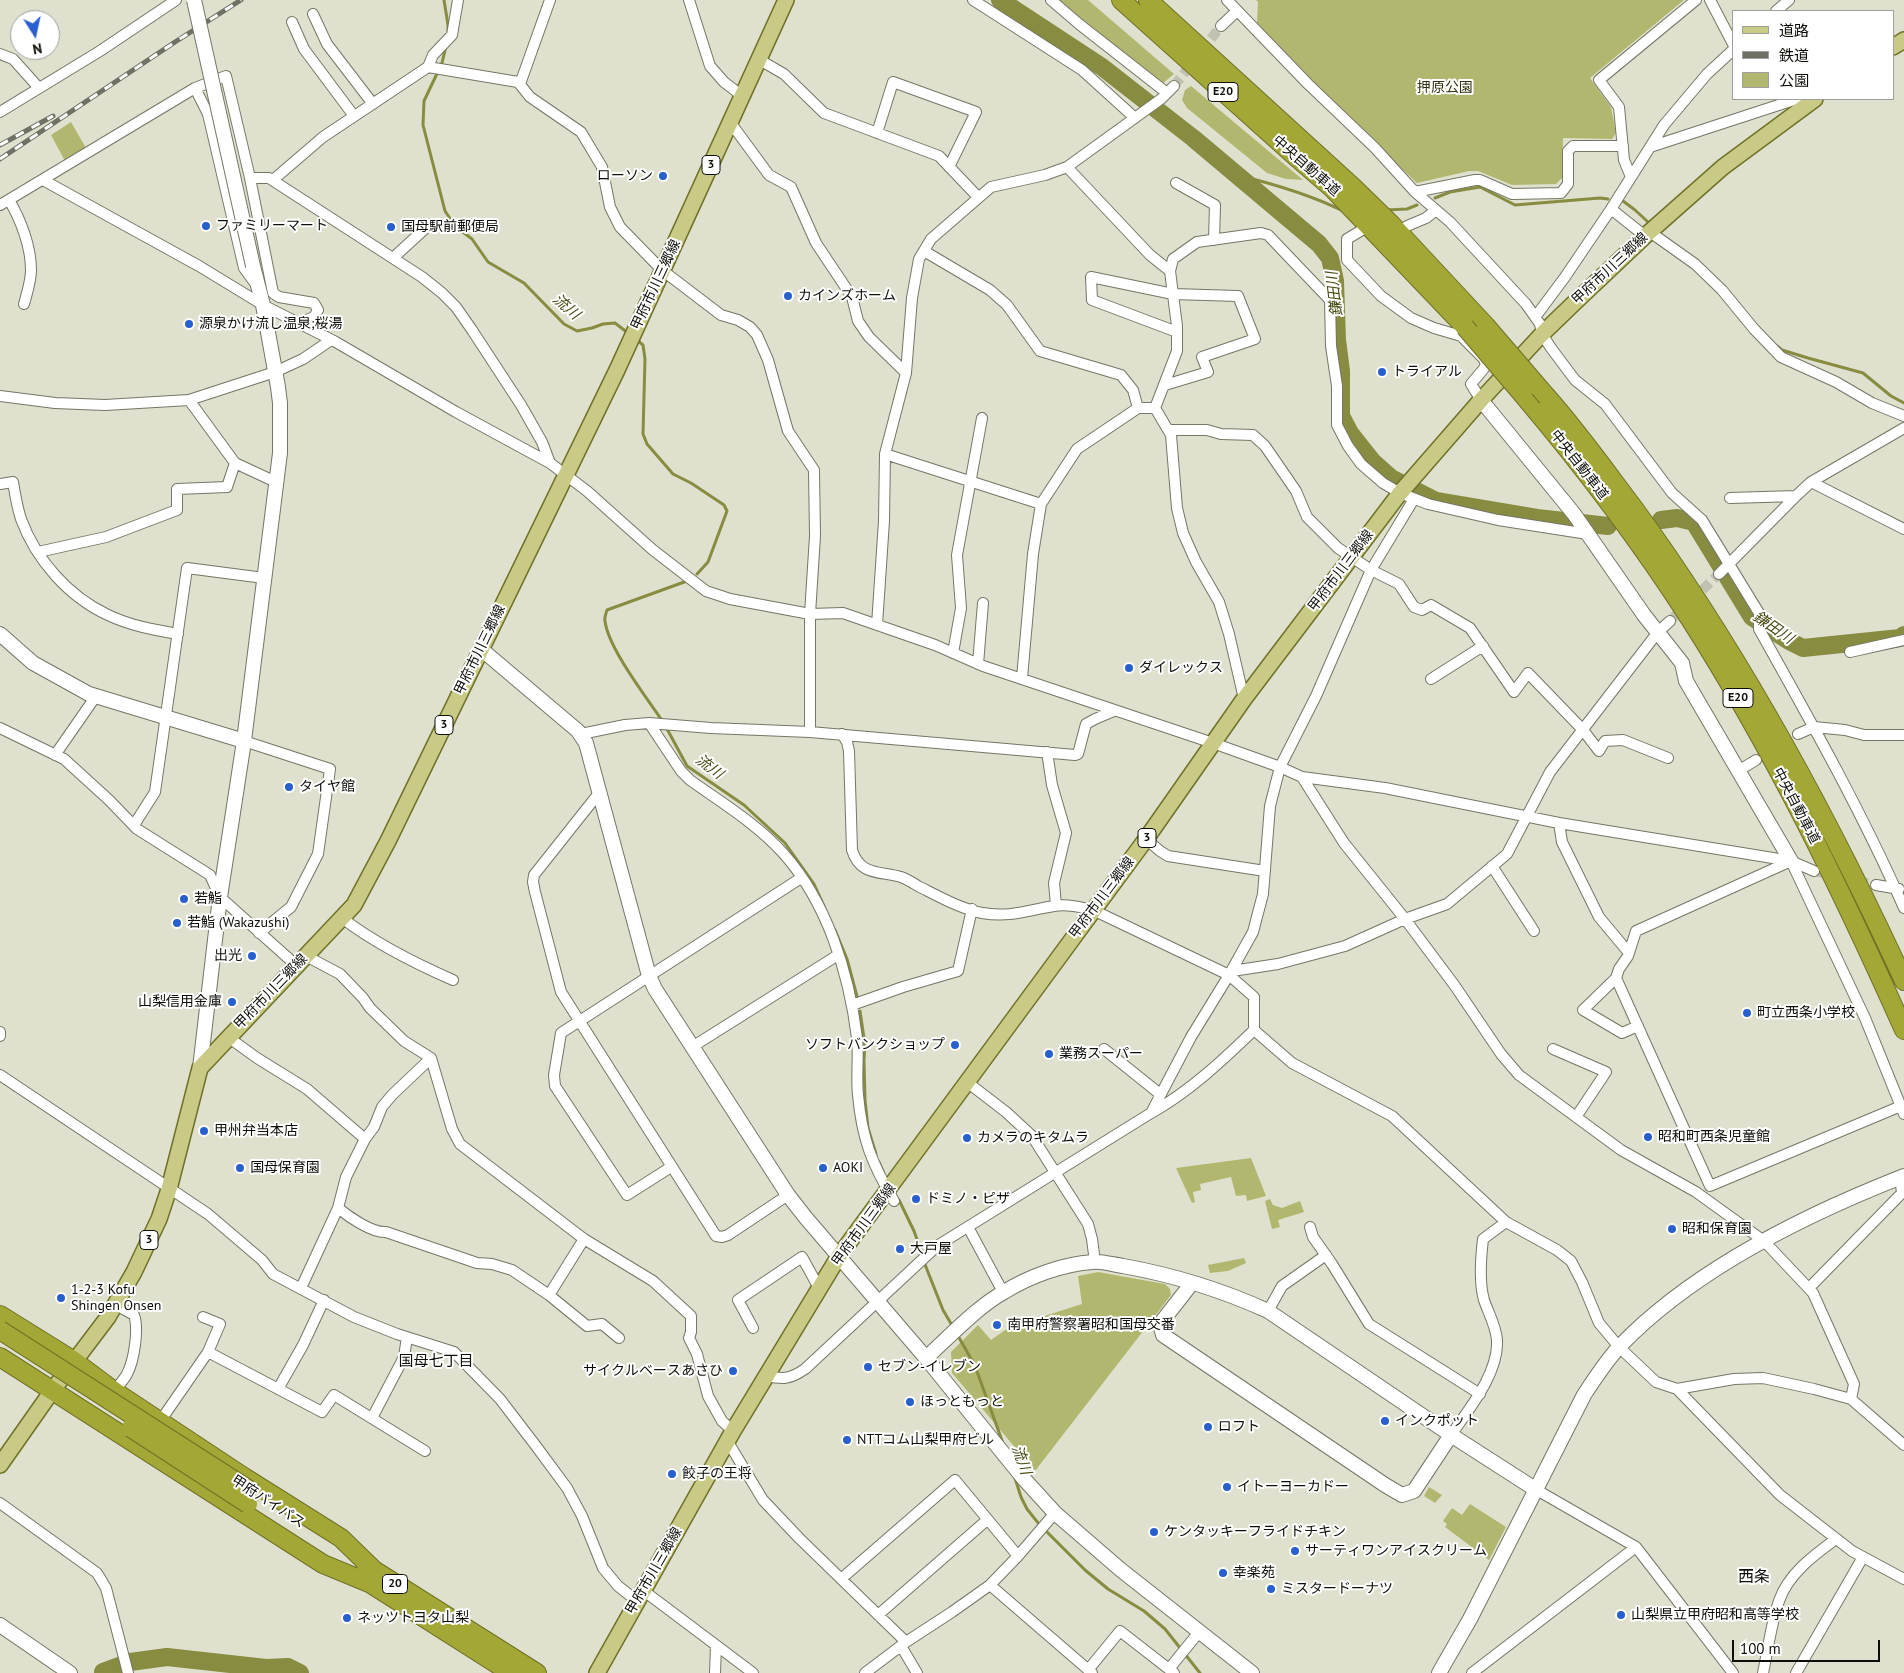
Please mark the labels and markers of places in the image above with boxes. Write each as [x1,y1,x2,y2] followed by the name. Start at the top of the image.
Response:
[597,168,653,184] place label: ローソン
[657,170,669,182] marker: ローソン
[216,218,328,234] place label: ファミリーマート
[401,219,499,235] place label: 国母駅前郵便局
[200,220,212,232] marker: ファミリーマート
[385,221,397,233] marker: 国母駅前郵便局
[798,288,896,304] place label: カインズホーム
[782,290,794,302] marker: カインズホーム
[199,316,343,332] place label: 源泉かけ流し温泉;桜湯
[183,318,195,330] marker: 源泉かけ流し温泉;桜湯
[1392,364,1462,380] place label: トライアル
[1376,366,1388,378] marker: トライアル
[1139,660,1223,676] place label: ダイレックス
[1123,662,1135,674] marker: ダイレックス
[299,779,355,795] place label: タイヤ館
[283,781,295,793] marker: タイヤ館
[194,891,222,907] place label: 若鮨
[178,893,190,905] marker: 若鮨
[187,915,289,931] place label: 若鮨 (Wakazushi)
[171,917,183,929] marker: 若鮨 (Wakazushi)
[214,948,242,964] place label: 出光
[246,950,258,962] marker: 出光
[138,994,222,1010] place label: 山梨信用金庫
[226,996,238,1008] marker: 山梨信用金庫
[1757,1005,1855,1021] place label: 町立西条小学校
[1741,1007,1753,1019] marker: 町立西条小学校
[805,1037,945,1053] place label: ソフトバンクショップ
[949,1039,961,1051] marker: ソフトバンクショップ
[1059,1046,1143,1062] place label: 業務スーパー
[1043,1048,1055,1060] marker: 業務スーパー
[214,1123,298,1139] place label: 甲州弁当本店
[198,1125,210,1137] marker: 甲州弁当本店
[1658,1129,1770,1145] place label: 昭和町西条児童館
[977,1130,1089,1146] place label: カメラのキタムラ
[1642,1131,1654,1143] marker: 昭和町西条児童館
[961,1132,973,1144] marker: カメラのキタムラ
[250,1160,320,1176] place label: 国母保育園
[833,1160,863,1176] place label: AOKI
[234,1162,246,1174] marker: 国母保育園
[817,1162,829,1174] marker: AOKI
[926,1191,1010,1207] place label: ドミノ・ピザ
[910,1193,922,1205] marker: ドミノ・ピザ
[1682,1221,1752,1237] place label: 昭和保育園
[1666,1223,1678,1235] marker: 昭和保育園
[910,1241,952,1257] place label: 大戸屋
[894,1243,906,1255] marker: 大戸屋
[71,1282,161,1314] place label: 1-2-3 Kofu Shingen Onsen
[55,1292,67,1304] marker: 1-2-3 Kofu Shingen Onsen
[1007,1317,1175,1333] place label: 南甲府警察署昭和国母交番
[991,1319,1003,1331] marker: 南甲府警察署昭和国母交番
[878,1359,981,1375] place label: セブン-イレブン
[862,1361,874,1373] marker: セブン-イレブン
[583,1363,723,1379] place label: サイクルベースあさひ
[727,1365,739,1377] marker: サイクルベースあさひ
[920,1394,1004,1410] place label: ほっともっと
[904,1396,916,1408] marker: ほっともっと
[1395,1413,1479,1429] place label: インクポット
[1379,1415,1391,1427] marker: インクポット
[1218,1419,1260,1435] place label: ロフト
[1202,1421,1214,1433] marker: ロフト
[857,1432,994,1448] place label: NTTコム山梨甲府ビル
[841,1434,853,1446] marker: NTTコム山梨甲府ビル
[682,1466,752,1482] place label: 餃子の王将
[666,1468,678,1480] marker: 餃子の王将
[1237,1479,1349,1495] place label: イトーヨーカドー
[1221,1481,1233,1493] marker: イトーヨーカドー
[1164,1524,1346,1540] place label: ケンタッキーフライドチキン
[1148,1526,1160,1538] marker: ケンタッキーフライドチキン
[1305,1543,1487,1559] place label: サーティワンアイスクリーム
[1289,1545,1301,1557] marker: サーティワンアイスクリーム
[1233,1565,1275,1581] place label: 幸楽苑
[1217,1567,1229,1579] marker: 幸楽苑
[1281,1581,1393,1597] place label: ミスタードーナツ
[1265,1583,1277,1595] marker: ミスタードーナツ
[1631,1607,1799,1623] place label: 山梨県立甲府昭和高等学校
[1615,1609,1627,1621] marker: 山梨県立甲府昭和高等学校
[357,1610,469,1626] place label: ネッツトヨタ山梨
[341,1612,353,1624] marker: ネッツトヨタ山梨

